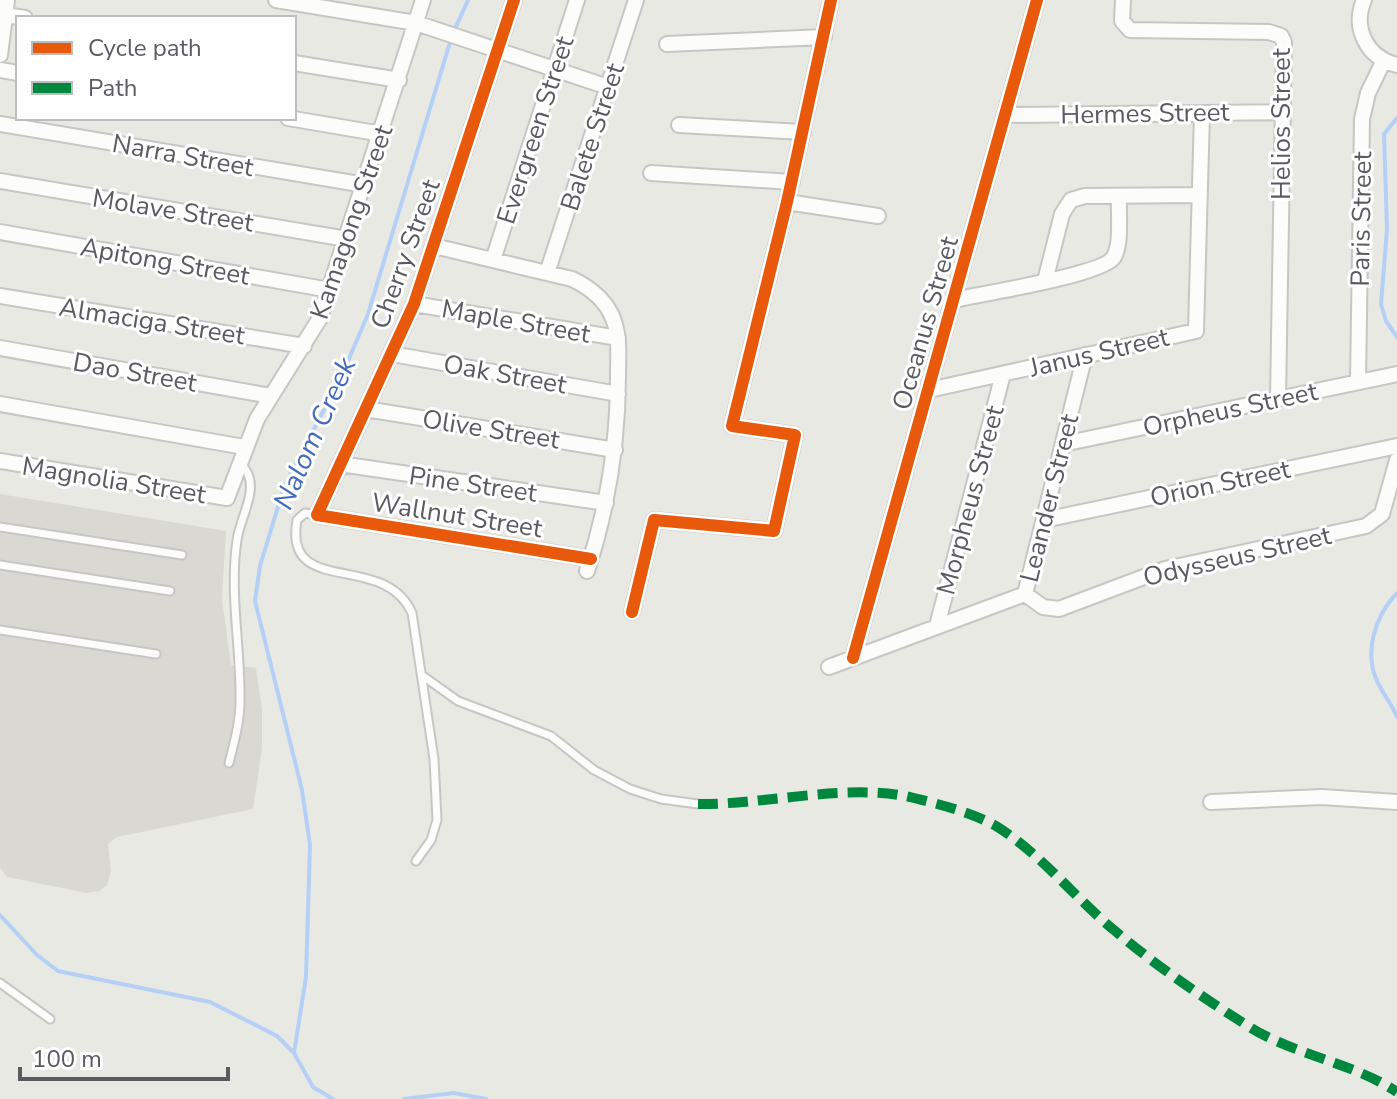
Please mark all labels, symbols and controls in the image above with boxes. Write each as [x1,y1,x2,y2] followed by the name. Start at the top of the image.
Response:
[16,16,296,120] legend
[489,31,583,229] street label: Evergreen Street
[88,32,202,64] text: Cycle path
[1264,47,1299,200] street label: Helios Street
[552,58,633,215] street label: Balete Street
[88,72,137,104] text: Path
[1060,95,1231,132] street label: Hermes Street
[302,119,401,324] street label: Kamagong Street
[110,126,257,185] street label: Narra Street
[1343,150,1380,287] street label: Paris Street
[362,174,449,334] street label: Cherry Street
[90,180,257,241] street label: Molave Street
[78,229,253,294] street label: Apitong Street
[884,232,967,414] street label: Oceanus Street
[57,290,248,354] street label: Almaciga Street
[439,291,594,352] street label: Maple Street
[1025,319,1173,386] street label: Janus Street
[70,344,200,401] street label: Dao Street
[441,346,570,403] street label: Oak Street
[264,350,366,516] water label: Nalom Creek
[1140,374,1322,445] street label: Orpheus Street
[420,401,563,458] street label: Olive Street
[928,401,1013,599] street label: Morpheus Street
[1012,409,1088,586] street label: Leander Street
[20,449,209,512] street label: Magnolia Street
[1147,451,1294,515] street label: Orion Street
[407,458,540,511] street label: Pine Street
[369,485,546,546] street label: Wallnut Street
[1140,518,1335,595] street label: Odysseus Street
[20,1031,228,1081] scale bar
[32,1043,102,1075] text: 100 m

